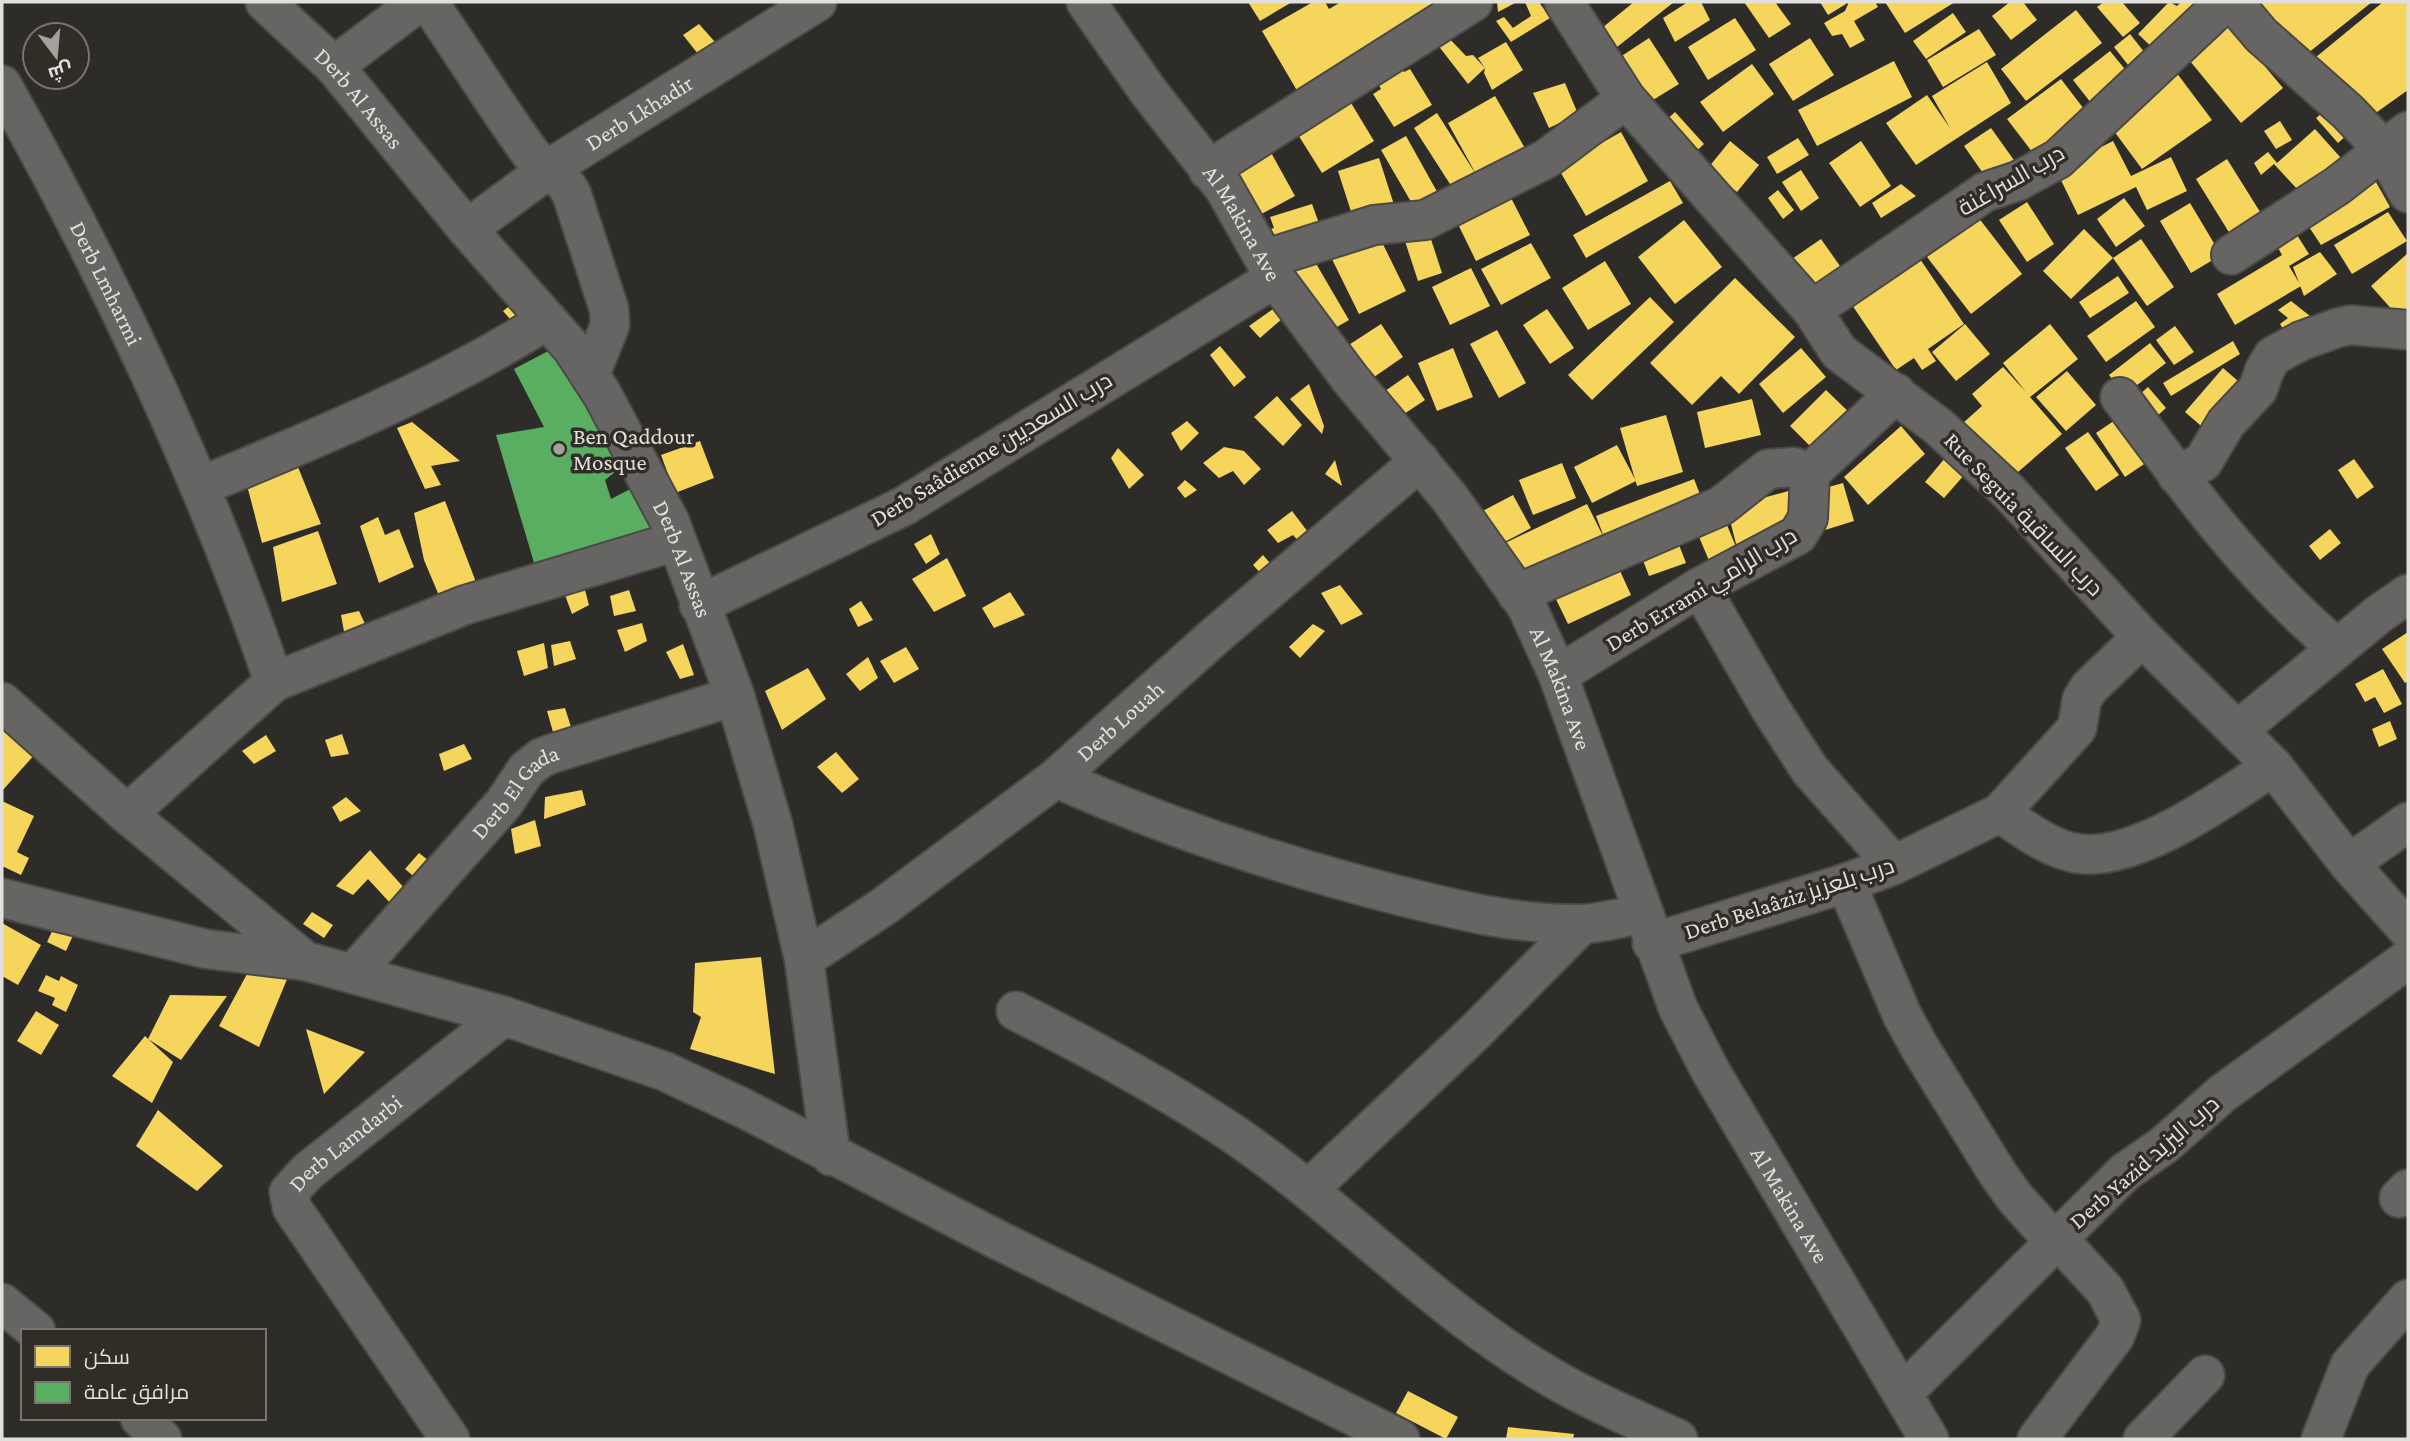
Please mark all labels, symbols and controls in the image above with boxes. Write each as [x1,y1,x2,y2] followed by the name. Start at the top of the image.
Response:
[21,21,91,91] north arrow
[310,42,409,154] street label: Derb Al Assas
[46,57,75,85] text: ش
[581,69,698,156] street label: Derb Lkhadir
[1953,139,2069,221] street label: درب السراغنة
[1198,160,1287,285] street label: Al Makina Ave
[65,217,148,349] street label: Derb Lmharmi
[866,367,1117,532] street label: Derb Saâdienne درب السعديين
[573,423,694,475] place label: Ben Qaddour Mosque
[1939,427,2109,601] street label: Rue Seguia درب الساقية
[551,441,567,457] marker: Ben Qaddour Mosque
[648,496,717,621] street label: Derb Al Assas
[1601,522,1804,661] street label: Derb Errami درب الرامي
[1525,622,1597,754] street label: Al Makina Ave
[1071,675,1169,767] street label: Derb Louah
[466,739,562,844] street label: Derb El Gada
[1681,852,1897,944] street label: Derb Belaâziz درب بلعزيز
[283,1089,407,1197] street label: Derb Lamdarbi
[2064,1090,2224,1234] street label: Derb Yazid درب اليزيد
[1745,1142,1834,1268] street label: Al Makina Ave
[21,1329,266,1420] legend
[84,1345,130,1370] text: سكن
[84,1380,189,1405] text: مرافق عامة

